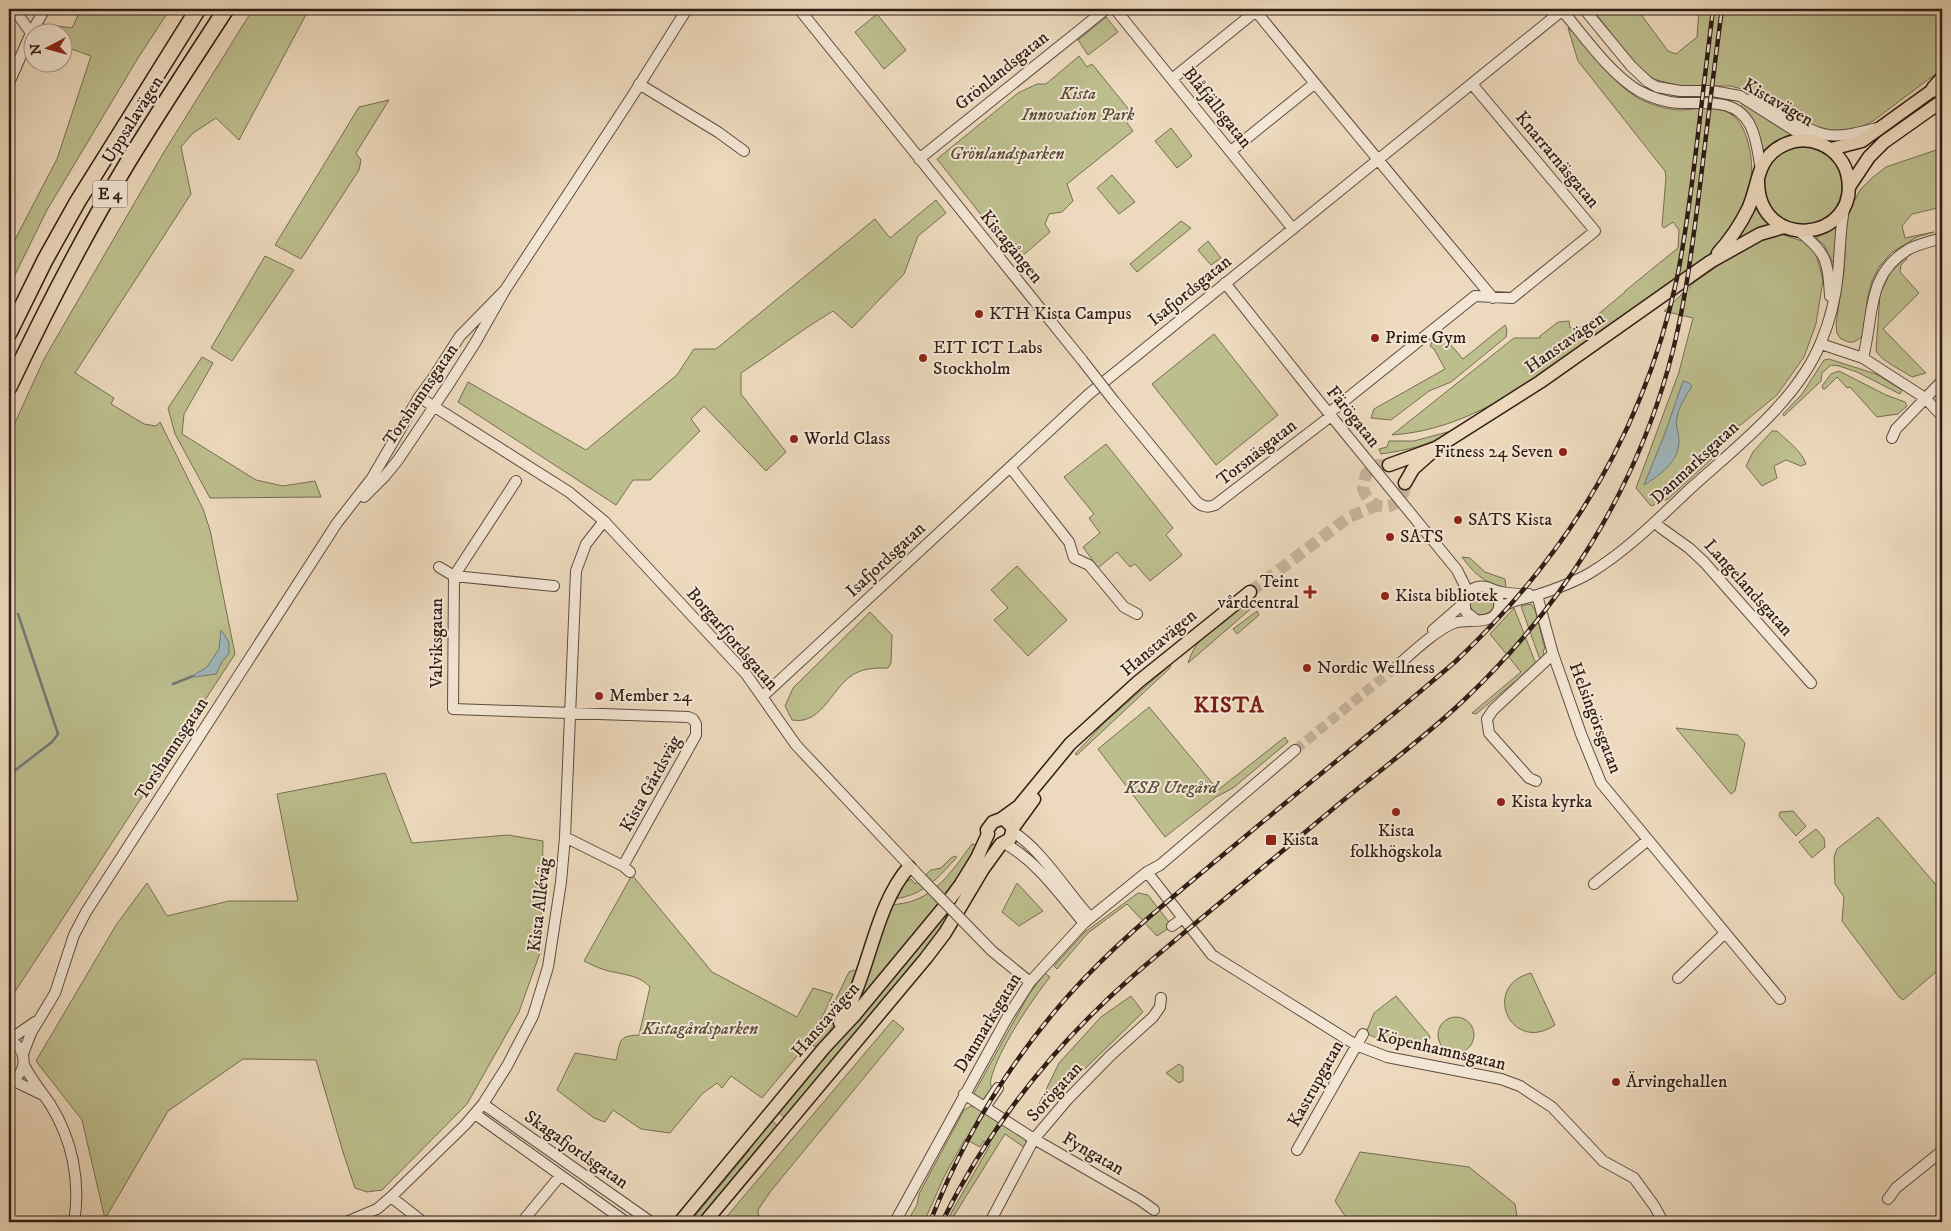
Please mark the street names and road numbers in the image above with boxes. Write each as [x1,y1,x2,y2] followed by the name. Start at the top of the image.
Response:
[951,26,1054,115] street label: Grönlandsgatan
[1178,63,1257,154] street label: Blåfjällsgatan
[97,71,169,168] street label: Uppsalavägen
[1739,74,1818,132] street label: Kistavägen
[1510,107,1604,213] street label: Knarrarnäsgatan
[92,180,128,208] road number: E 4
[975,206,1048,289] street label: Kistagången
[1144,250,1237,331] street label: Isafjordsgatan
[1521,307,1610,379] street label: Hanstavägen
[379,339,464,450] street label: Torshamnsgatan
[1321,382,1385,453] street label: Färögatan
[1213,415,1302,491] street label: Torsnäsgatan
[1646,416,1744,509] street label: Danmarksgatan
[842,517,931,602] street label: Isafjordsgatan
[1699,535,1798,641] street label: Langelandsgatan
[681,583,783,696] street label: Borgarfjordsgatan
[426,597,448,689] street label: Valviksgatan
[1116,604,1202,681] street label: Hanstavägen
[1564,659,1626,777] street label: Helsingörsgatan
[131,693,214,805] street label: Torshamnsgatan
[615,732,687,836] street label: Kista Gårdsväg
[523,856,557,953] street label: Kista Alléväg
[950,969,1027,1077] street label: Danmarksgatan
[787,977,865,1062] street label: Hanstavägen
[1374,1024,1509,1076] street label: Köpenhamnsgatan
[1283,1036,1349,1131] street label: Kastrupgatan
[1022,1057,1088,1126] street label: Sorögatan
[520,1106,633,1194] street label: Skagafjordsgatan
[1058,1128,1128,1181] street label: Fyngatan

